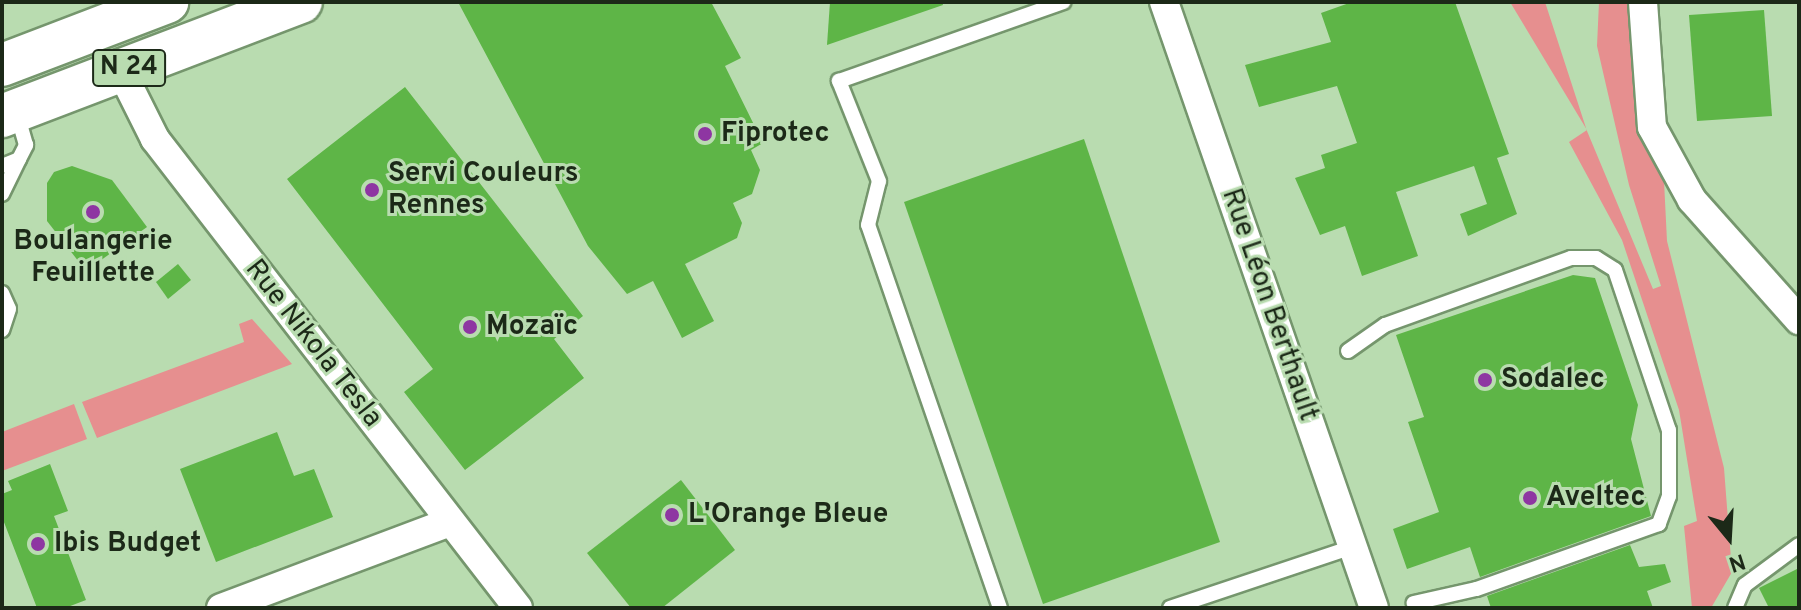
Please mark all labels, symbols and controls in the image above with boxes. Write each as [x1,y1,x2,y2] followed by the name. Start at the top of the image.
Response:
[91,46,167,90] road number: N 24
[721,117,830,151] place label: Fiprotec
[696,125,714,143] marker: Fiprotec
[388,157,579,223] place label: Servi Couleurs Rennes
[363,181,381,199] marker: Servi Couleurs Rennes
[1213,184,1325,426] street label: Rue Léon Berthault
[84,203,102,221] marker: Boulangerie Feuillette
[13,225,173,291] place label: Boulangerie Feuillette
[237,253,389,435] street label: Rue Nikola Tesla
[486,310,578,344] place label: Mozaïc
[461,318,479,336] marker: Mozaïc
[1501,363,1605,397] place label: Sodalec
[1476,371,1494,389] marker: Sodalec
[1546,481,1646,515] place label: Aveltec
[1521,489,1539,507] marker: Aveltec
[688,498,888,532] place label: L'Orange Bleue
[1689,498,1769,578] north arrow
[663,506,681,524] marker: L'Orange Bleue
[54,527,201,561] place label: Ibis Budget
[29,535,47,553] marker: Ibis Budget
[1725,546,1748,577] text: N

